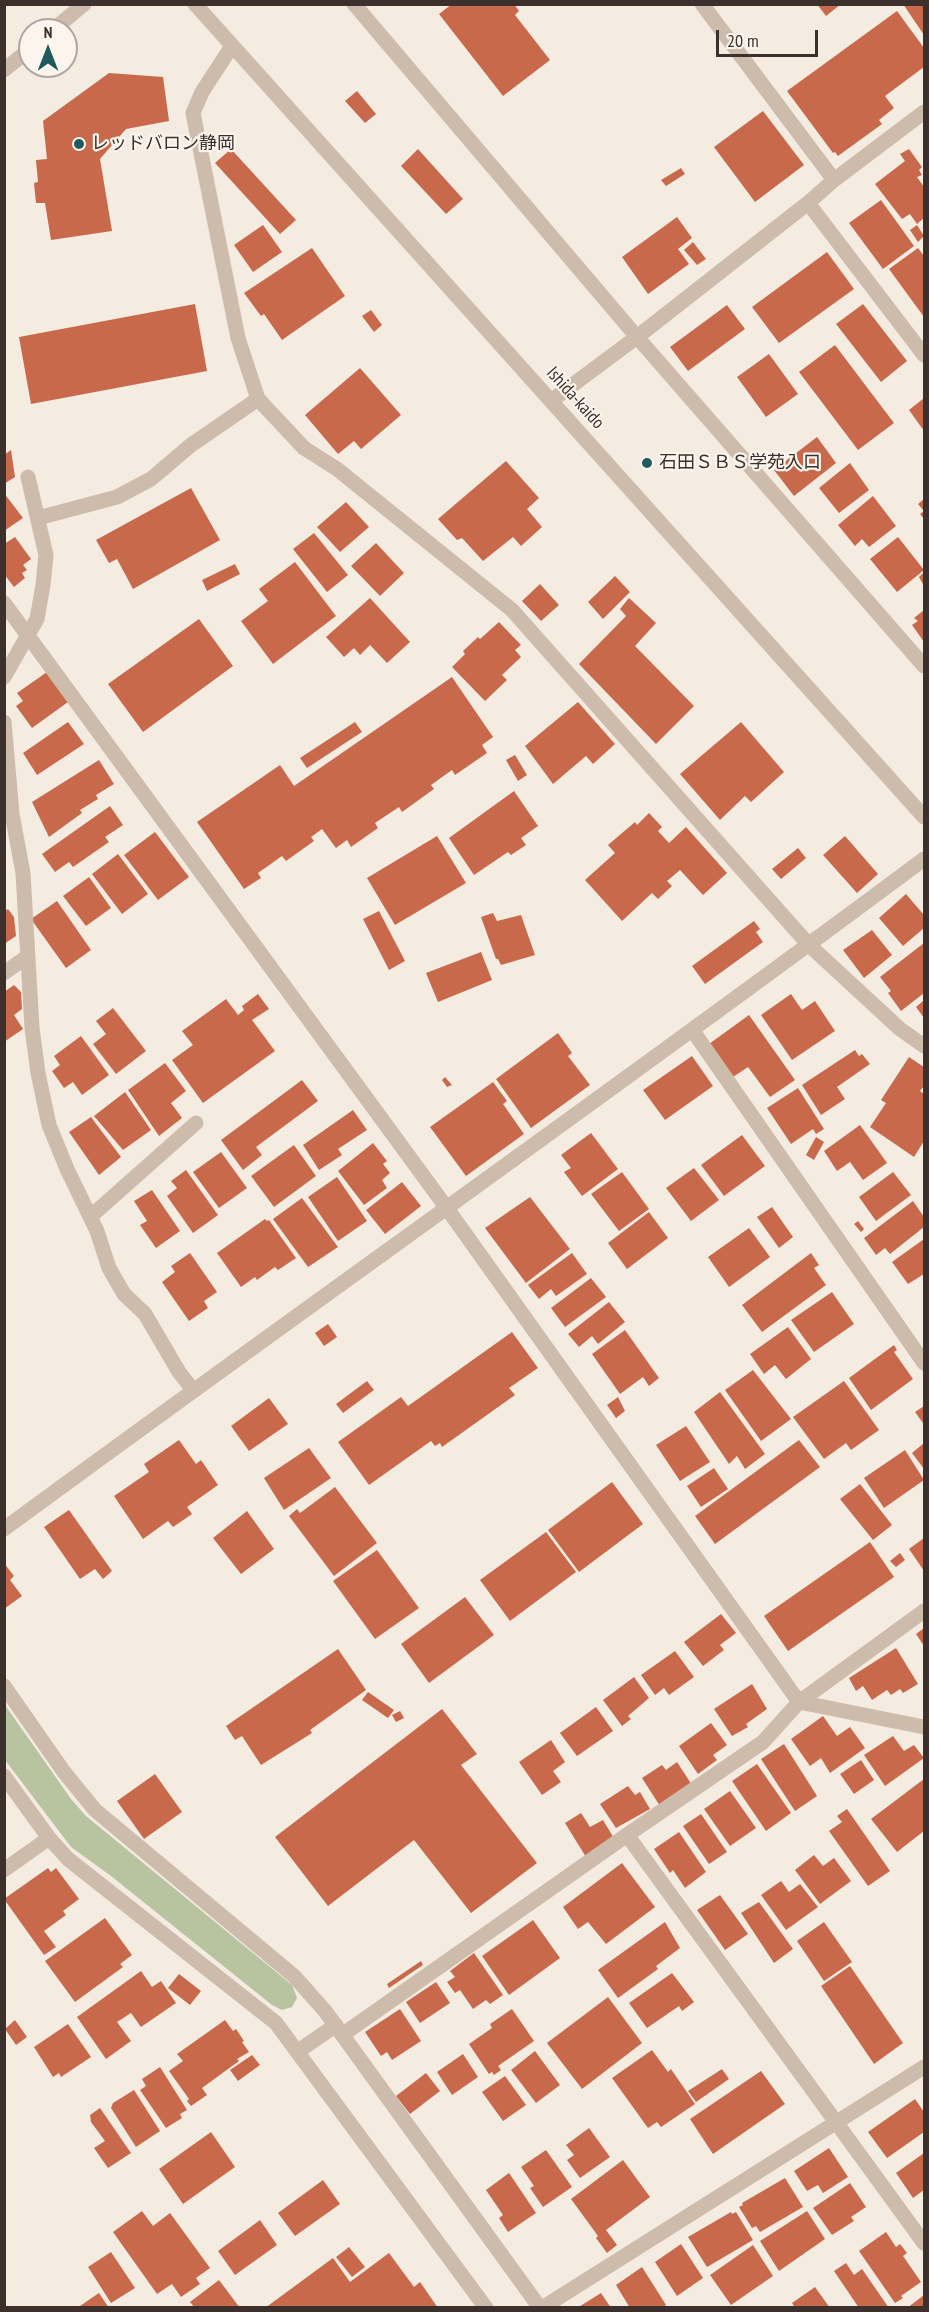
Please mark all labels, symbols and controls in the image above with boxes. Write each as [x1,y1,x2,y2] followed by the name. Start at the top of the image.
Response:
[18,18,78,78] north arrow
[719,18,821,56] scale bar
[44,22,52,42] text: N
[727,29,759,52] text: 20 m
[91,133,235,155] place label: レッドバロン静岡
[72,137,86,151] marker: レッドバロン静岡
[542,363,608,433] street label: Ishida-kaido
[659,452,821,474] place label: 石田ＳＢＳ学苑入口
[640,456,654,470] marker: 石田ＳＢＳ学苑入口

